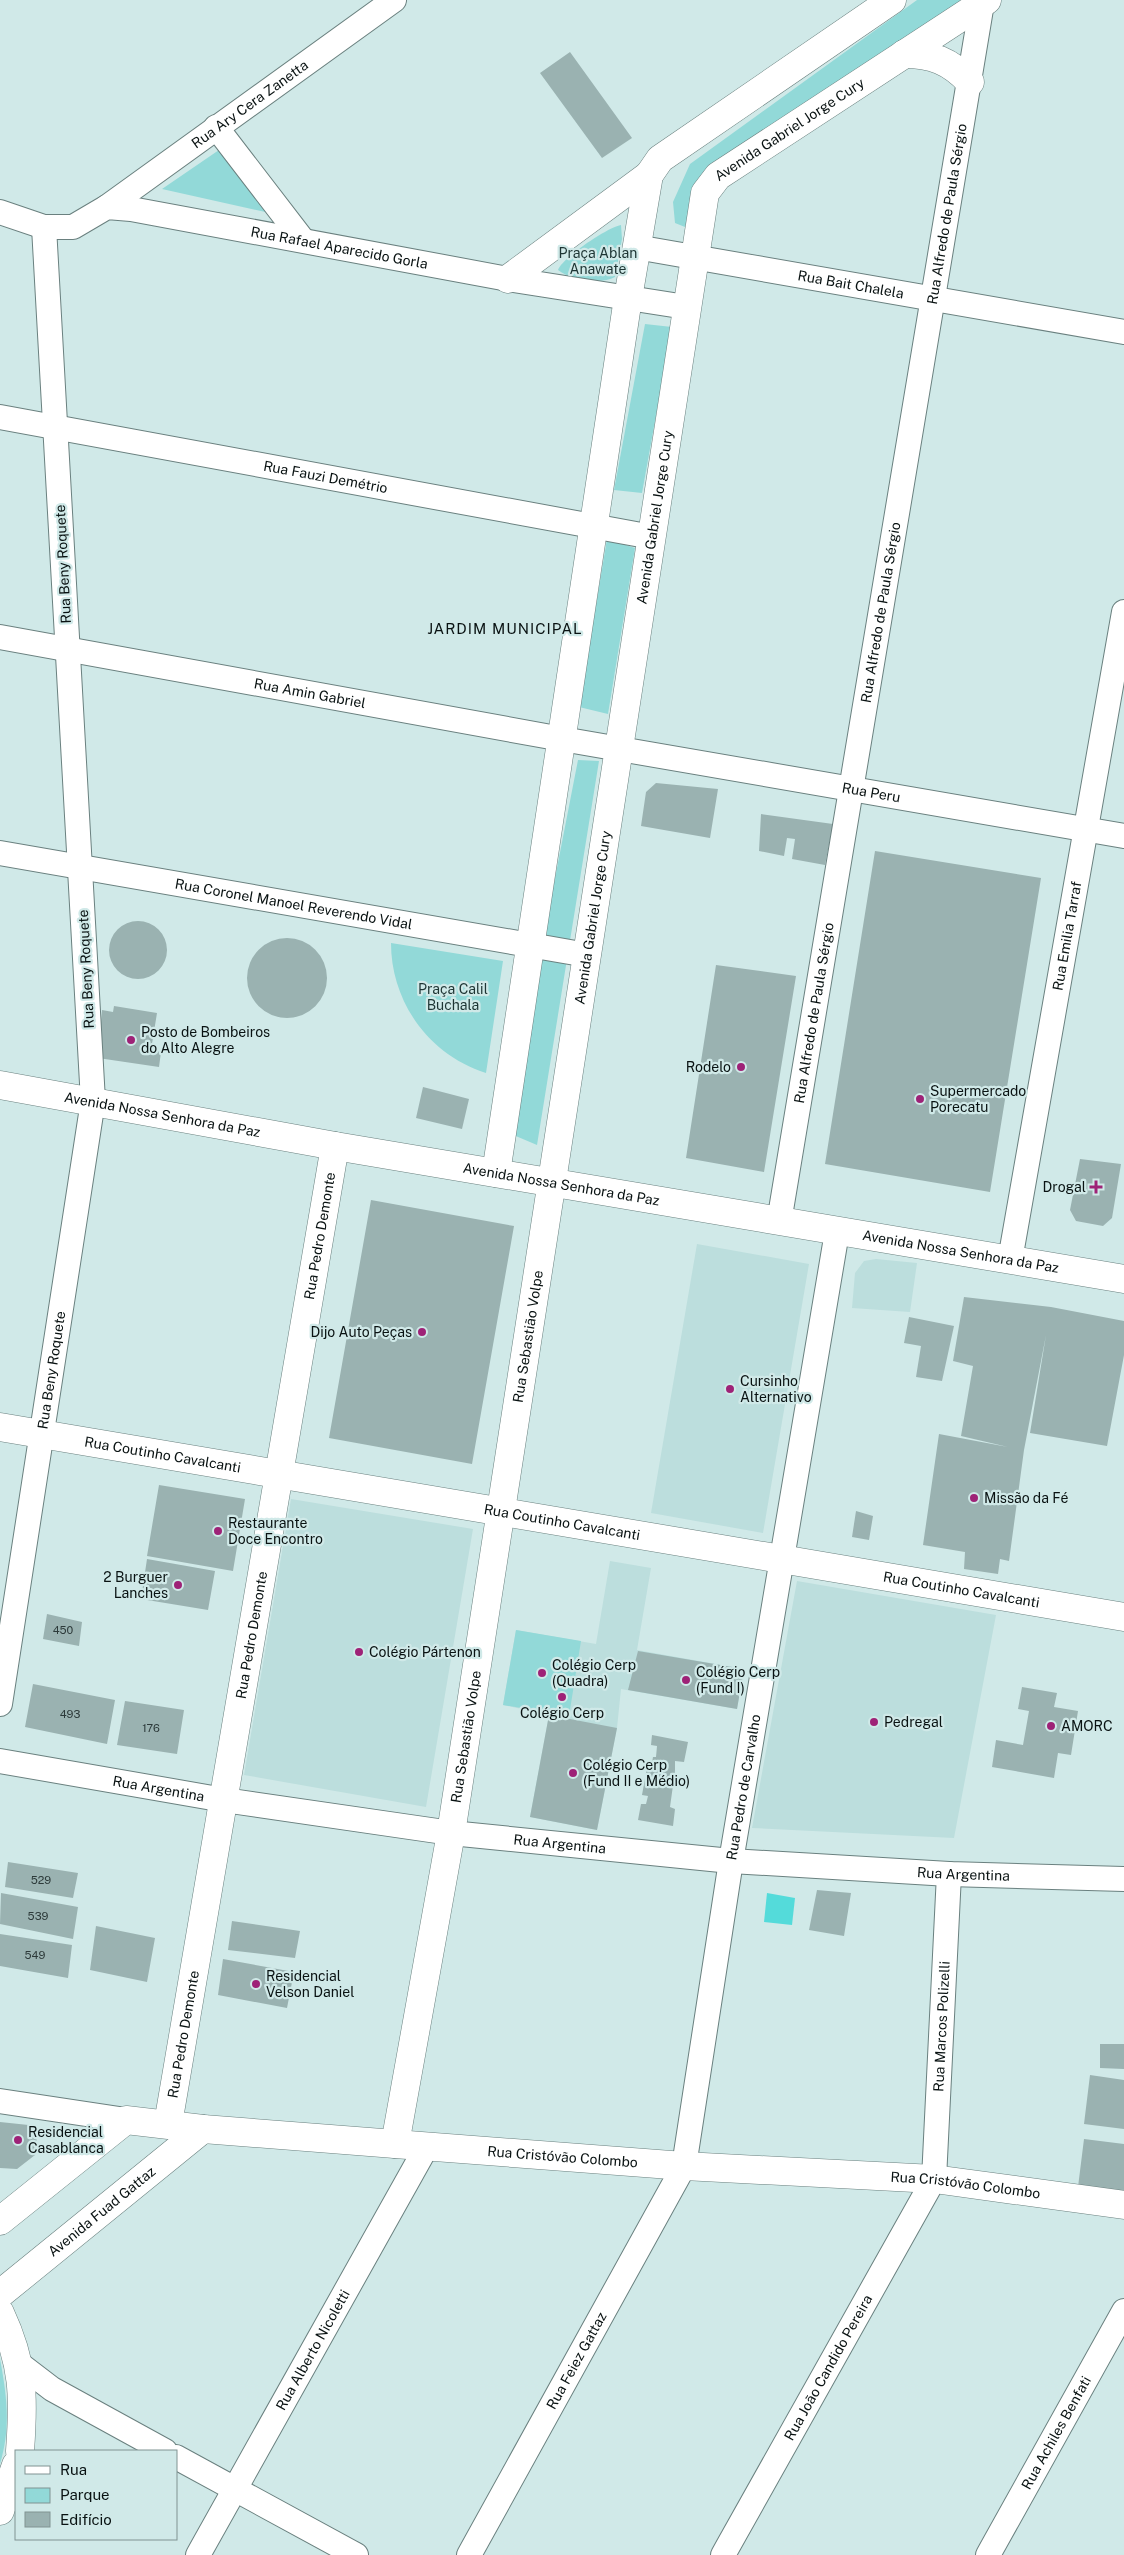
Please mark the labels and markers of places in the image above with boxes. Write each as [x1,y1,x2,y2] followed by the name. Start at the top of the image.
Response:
[141,1024,270,1056] place label: Posto de Bombeiros do Alto Alegre
[125,1034,137,1046] marker: Posto de Bombeiros do Alto Alegre
[686,1059,731,1075] place label: Rodelo
[735,1061,747,1073] marker: Rodelo
[930,1083,1026,1115] place label: Supermercado Porecatu
[914,1093,926,1105] marker: Supermercado Porecatu
[1043,1179,1086,1195] place label: Drogal
[1090,1181,1102,1193] marker: Drogal
[310,1324,412,1340] place label: Dijo Auto Peças
[416,1326,428,1338] marker: Dijo Auto Peças
[740,1373,812,1405] place label: Cursinho Alternativo
[724,1383,736,1395] marker: Cursinho Alternativo
[984,1490,1068,1506] place label: Missão da Fé
[968,1492,980,1504] marker: Missão da Fé
[228,1515,323,1547] place label: Restaurante Doce Encontro
[212,1525,224,1537] marker: Restaurante Doce Encontro
[103,1569,168,1601] place label: 2 Burguer Lanches
[172,1579,184,1591] marker: 2 Burguer Lanches
[369,1644,481,1660] place label: Colégio Pártenon
[353,1646,365,1658] marker: Colégio Pártenon
[552,1657,636,1689] place label: Colégio Cerp (Quadra)
[696,1664,780,1696] place label: Colégio Cerp (Fund I)
[536,1667,548,1679] marker: Colégio Cerp (Quadra)
[680,1674,692,1686] marker: Colégio Cerp (Fund I)
[556,1691,568,1703] marker: Colégio Cerp
[520,1705,604,1721] place label: Colégio Cerp
[884,1714,943,1730] place label: Pedregal
[868,1716,880,1728] marker: Pedregal
[1061,1718,1113,1734] place label: AMORC
[1045,1720,1057,1732] marker: AMORC
[583,1757,690,1789] place label: Colégio Cerp (Fund II e Médio)
[567,1767,579,1779] marker: Colégio Cerp (Fund II e Médio)
[266,1968,354,2000] place label: Residencial Velson Daniel
[250,1978,262,1990] marker: Residencial Velson Daniel
[28,2124,104,2156] place label: Residencial Casablanca
[12,2134,24,2146] marker: Residencial Casablanca

